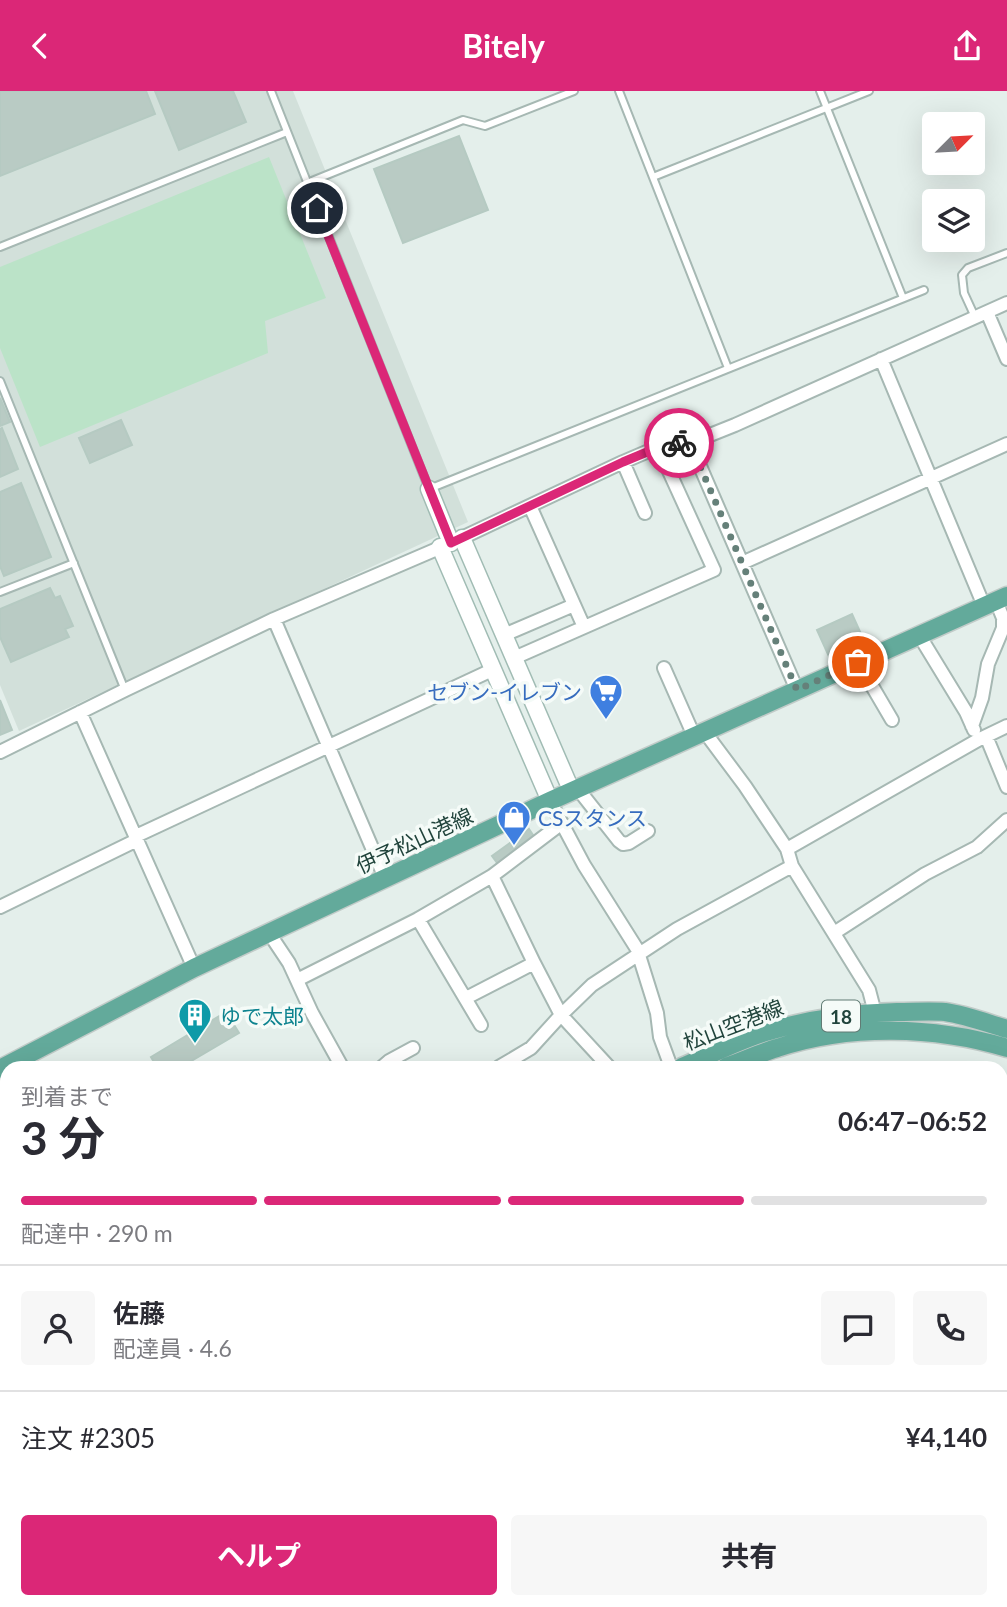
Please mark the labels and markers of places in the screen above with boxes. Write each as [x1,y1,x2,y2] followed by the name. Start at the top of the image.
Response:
[287,178,347,238] pin
[828,632,888,692] pin
[587,672,625,721] supermarket icon: セブン-イレブン
[427,679,582,704] place label: セブン-イレブン
[495,798,533,847] shop icon: CSスタンス
[538,805,647,830] place label: CSスタンス
[176,996,214,1045] building icon: ゆで太郎
[220,1003,304,1028] place label: ゆで太郎

